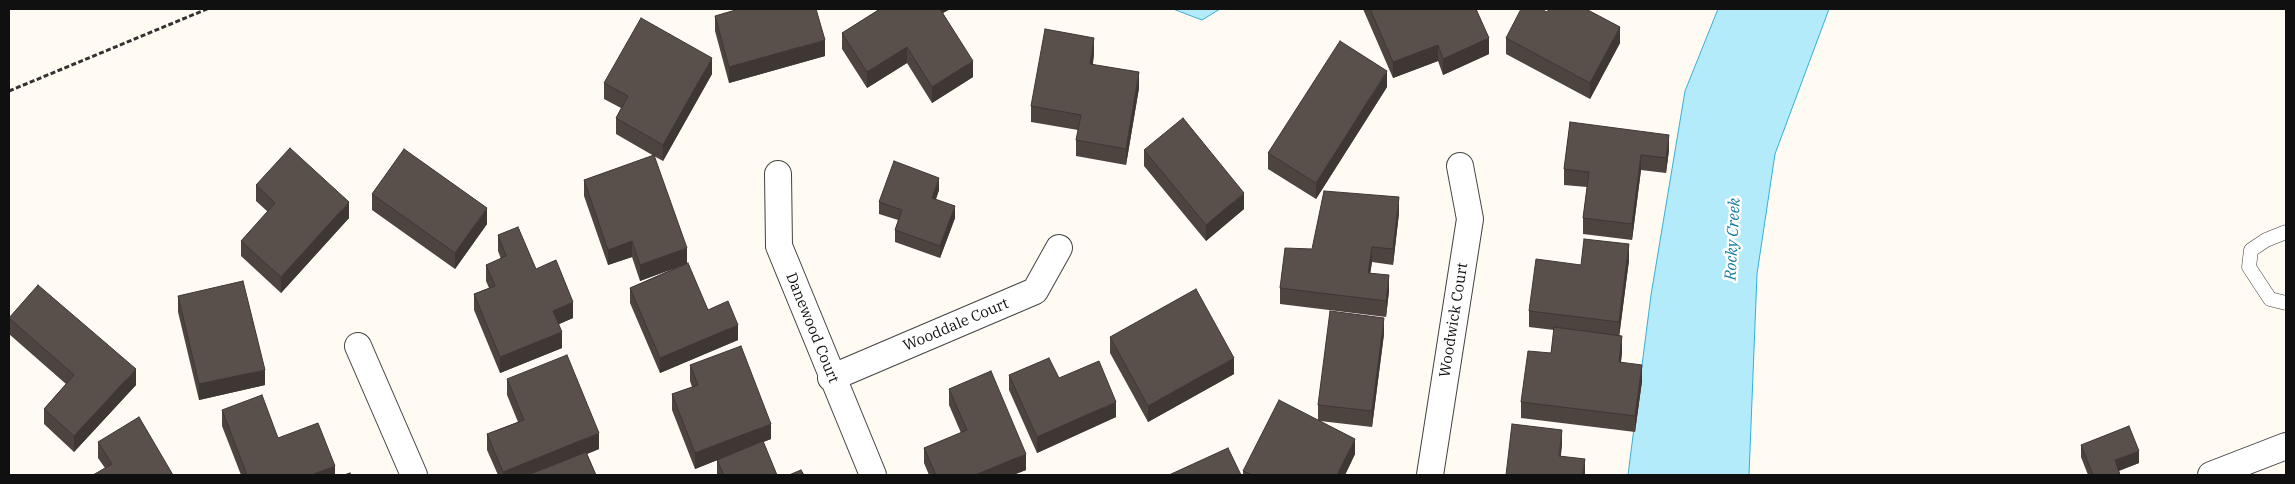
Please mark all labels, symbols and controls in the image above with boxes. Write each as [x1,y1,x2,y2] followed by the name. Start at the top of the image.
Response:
[1721,197,1745,281] water label: Rocky Creek
[1436,261,1472,379] street label: Woodwick Court
[782,270,842,386] street label: Danewood Court
[901,295,1011,355] street label: Wooddale Court

